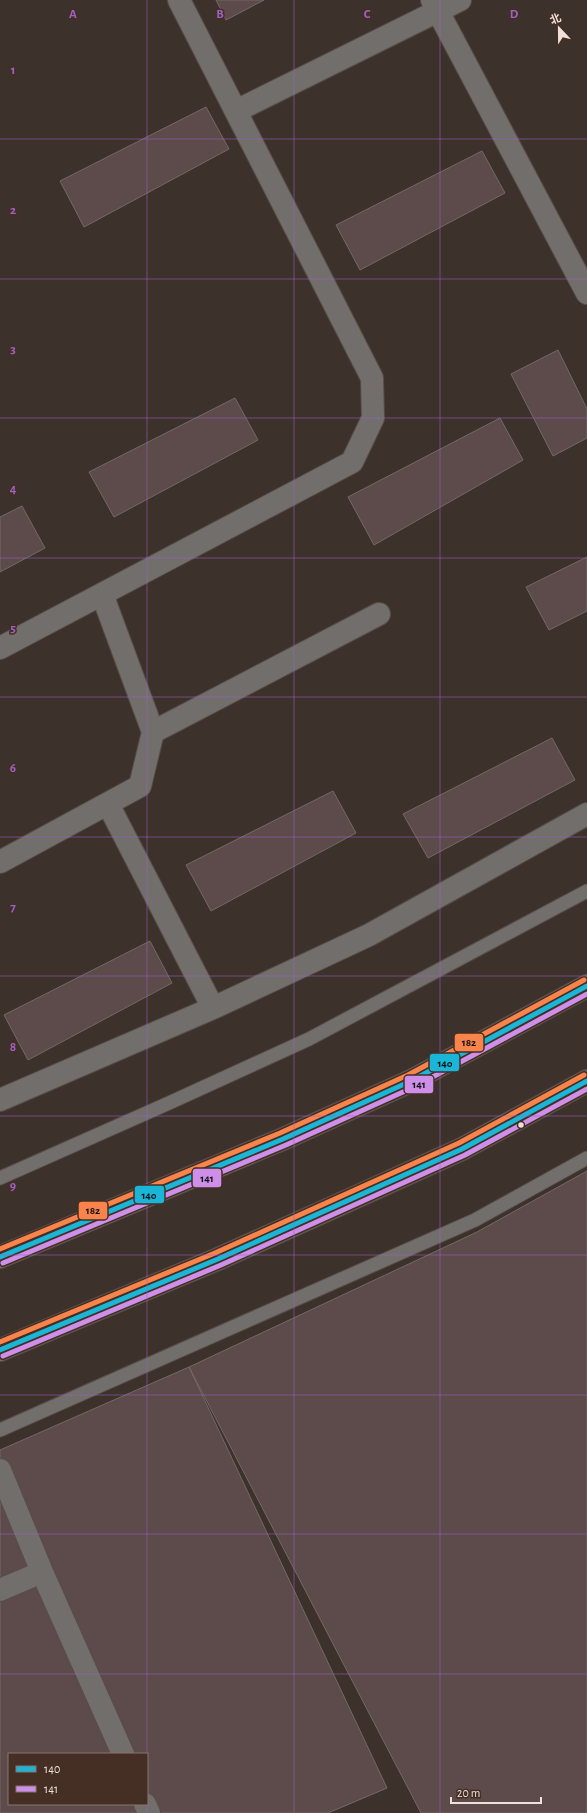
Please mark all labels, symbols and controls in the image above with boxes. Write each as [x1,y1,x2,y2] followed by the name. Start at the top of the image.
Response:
[69,8,77,21] text: A
[216,8,224,21] text: B
[364,8,371,21] text: C
[510,8,519,21] text: D
[539,8,579,48] north arrow
[548,12,563,26] text: 北
[11,64,15,77] text: 1
[10,204,16,217] text: 2
[10,343,16,356] text: 3
[10,483,17,496] text: 4
[10,622,16,635] text: 5
[10,762,16,775] text: 6
[10,901,16,914] text: 7
[454,1033,484,1052] line badge: 182
[462,1037,476,1048] text: 182
[10,1041,16,1054] text: 8
[429,1053,460,1072] line badge: 140
[437,1058,453,1069] text: 140
[404,1075,434,1094] line badge: 141
[412,1079,426,1090] text: 141
[516,1120,526,1130] unlabelled marker
[192,1168,222,1188] line badge: 141
[200,1173,214,1184] text: 141
[10,1180,16,1193] text: 9
[134,1185,165,1204] line badge: 140
[141,1190,157,1201] text: 140
[78,1201,108,1220] line badge: 182
[86,1205,100,1216] text: 182
[8,1753,148,1805] legend
[44,1763,60,1775] text: 140
[451,1779,541,1805] scale bar
[44,1783,58,1795] text: 141
[457,1787,480,1799] text: 20 m

